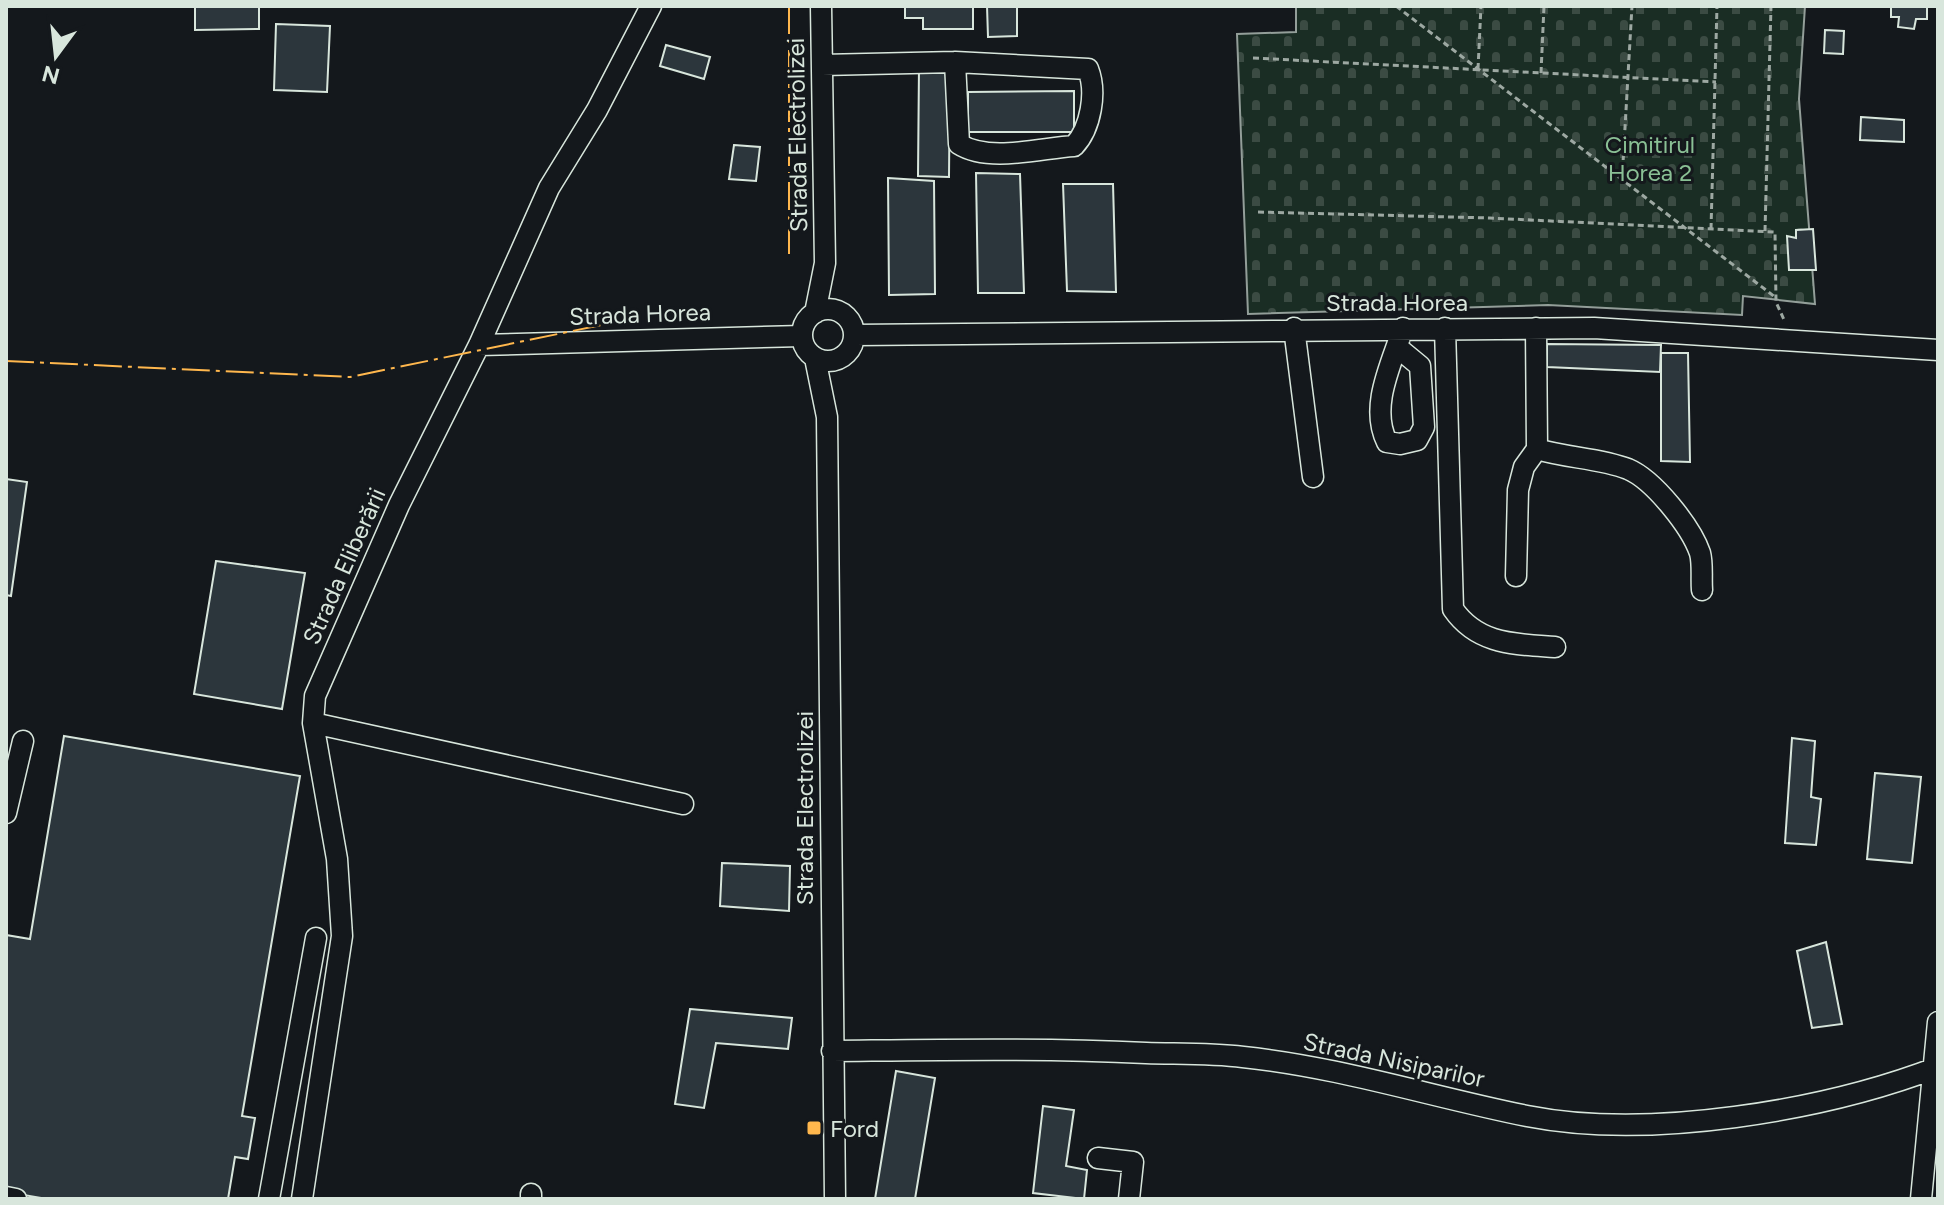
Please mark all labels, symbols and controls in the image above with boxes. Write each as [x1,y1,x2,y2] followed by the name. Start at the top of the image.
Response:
[16,16,96,96] north arrow
[781,38,813,232] street label: Strada Electrolizei
[39,60,63,90] text: N
[1605,130,1695,187] park label: Cimitirul Horea 2
[1326,288,1468,317] street label: Strada Horea
[569,297,711,331] street label: Strada Horea
[297,483,391,649] street label: Strada Eliberării
[790,711,819,905] street label: Strada Electrolizei
[1301,1027,1487,1093] street label: Strada Nisiparilor
[830,1114,879,1143] place label: Ford
[805,1119,823,1137] marker: Ford

